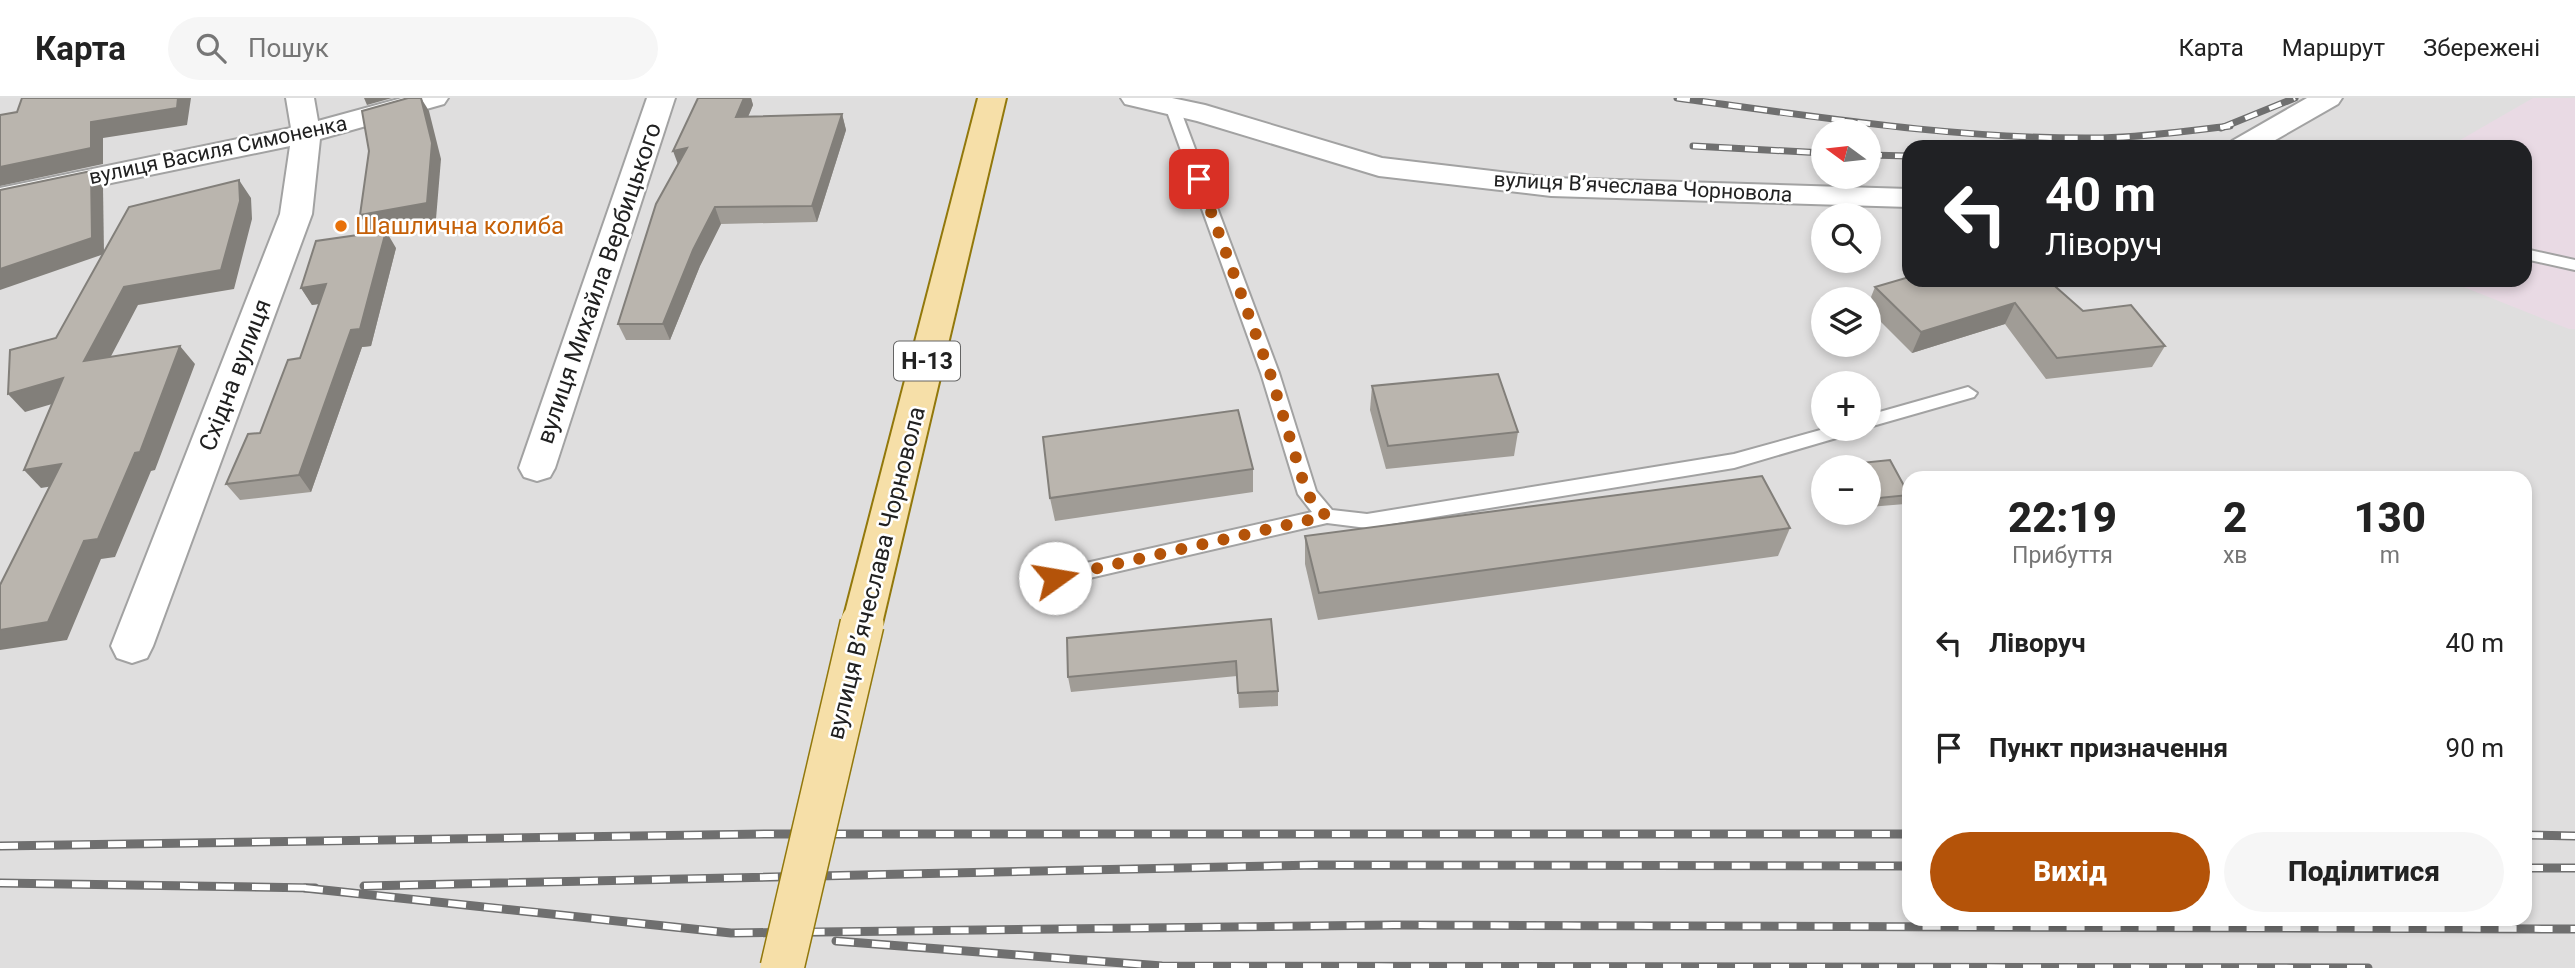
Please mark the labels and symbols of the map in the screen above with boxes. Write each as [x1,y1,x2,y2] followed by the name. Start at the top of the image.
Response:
[87,111,349,189] street label: вулиця Василя Симоненка
[531,119,667,447] street label: вулиця Михайла Вербицького
[1811,119,1881,189] north arrow
[1169,149,1229,209] pin
[1493,167,1793,207] street label: вулиця Вʼячеслава Чорновола
[355,212,564,240] place label: Шашлична колиба
[333,218,349,234] marker: Шашлична колиба
[193,295,277,455] street label: Східна вулиця
[894,342,960,380] road number: Н-13
[821,404,931,742] street label: вулиця Вʼячеслава Чорновола
[1018,541,1092,615] position arrow

